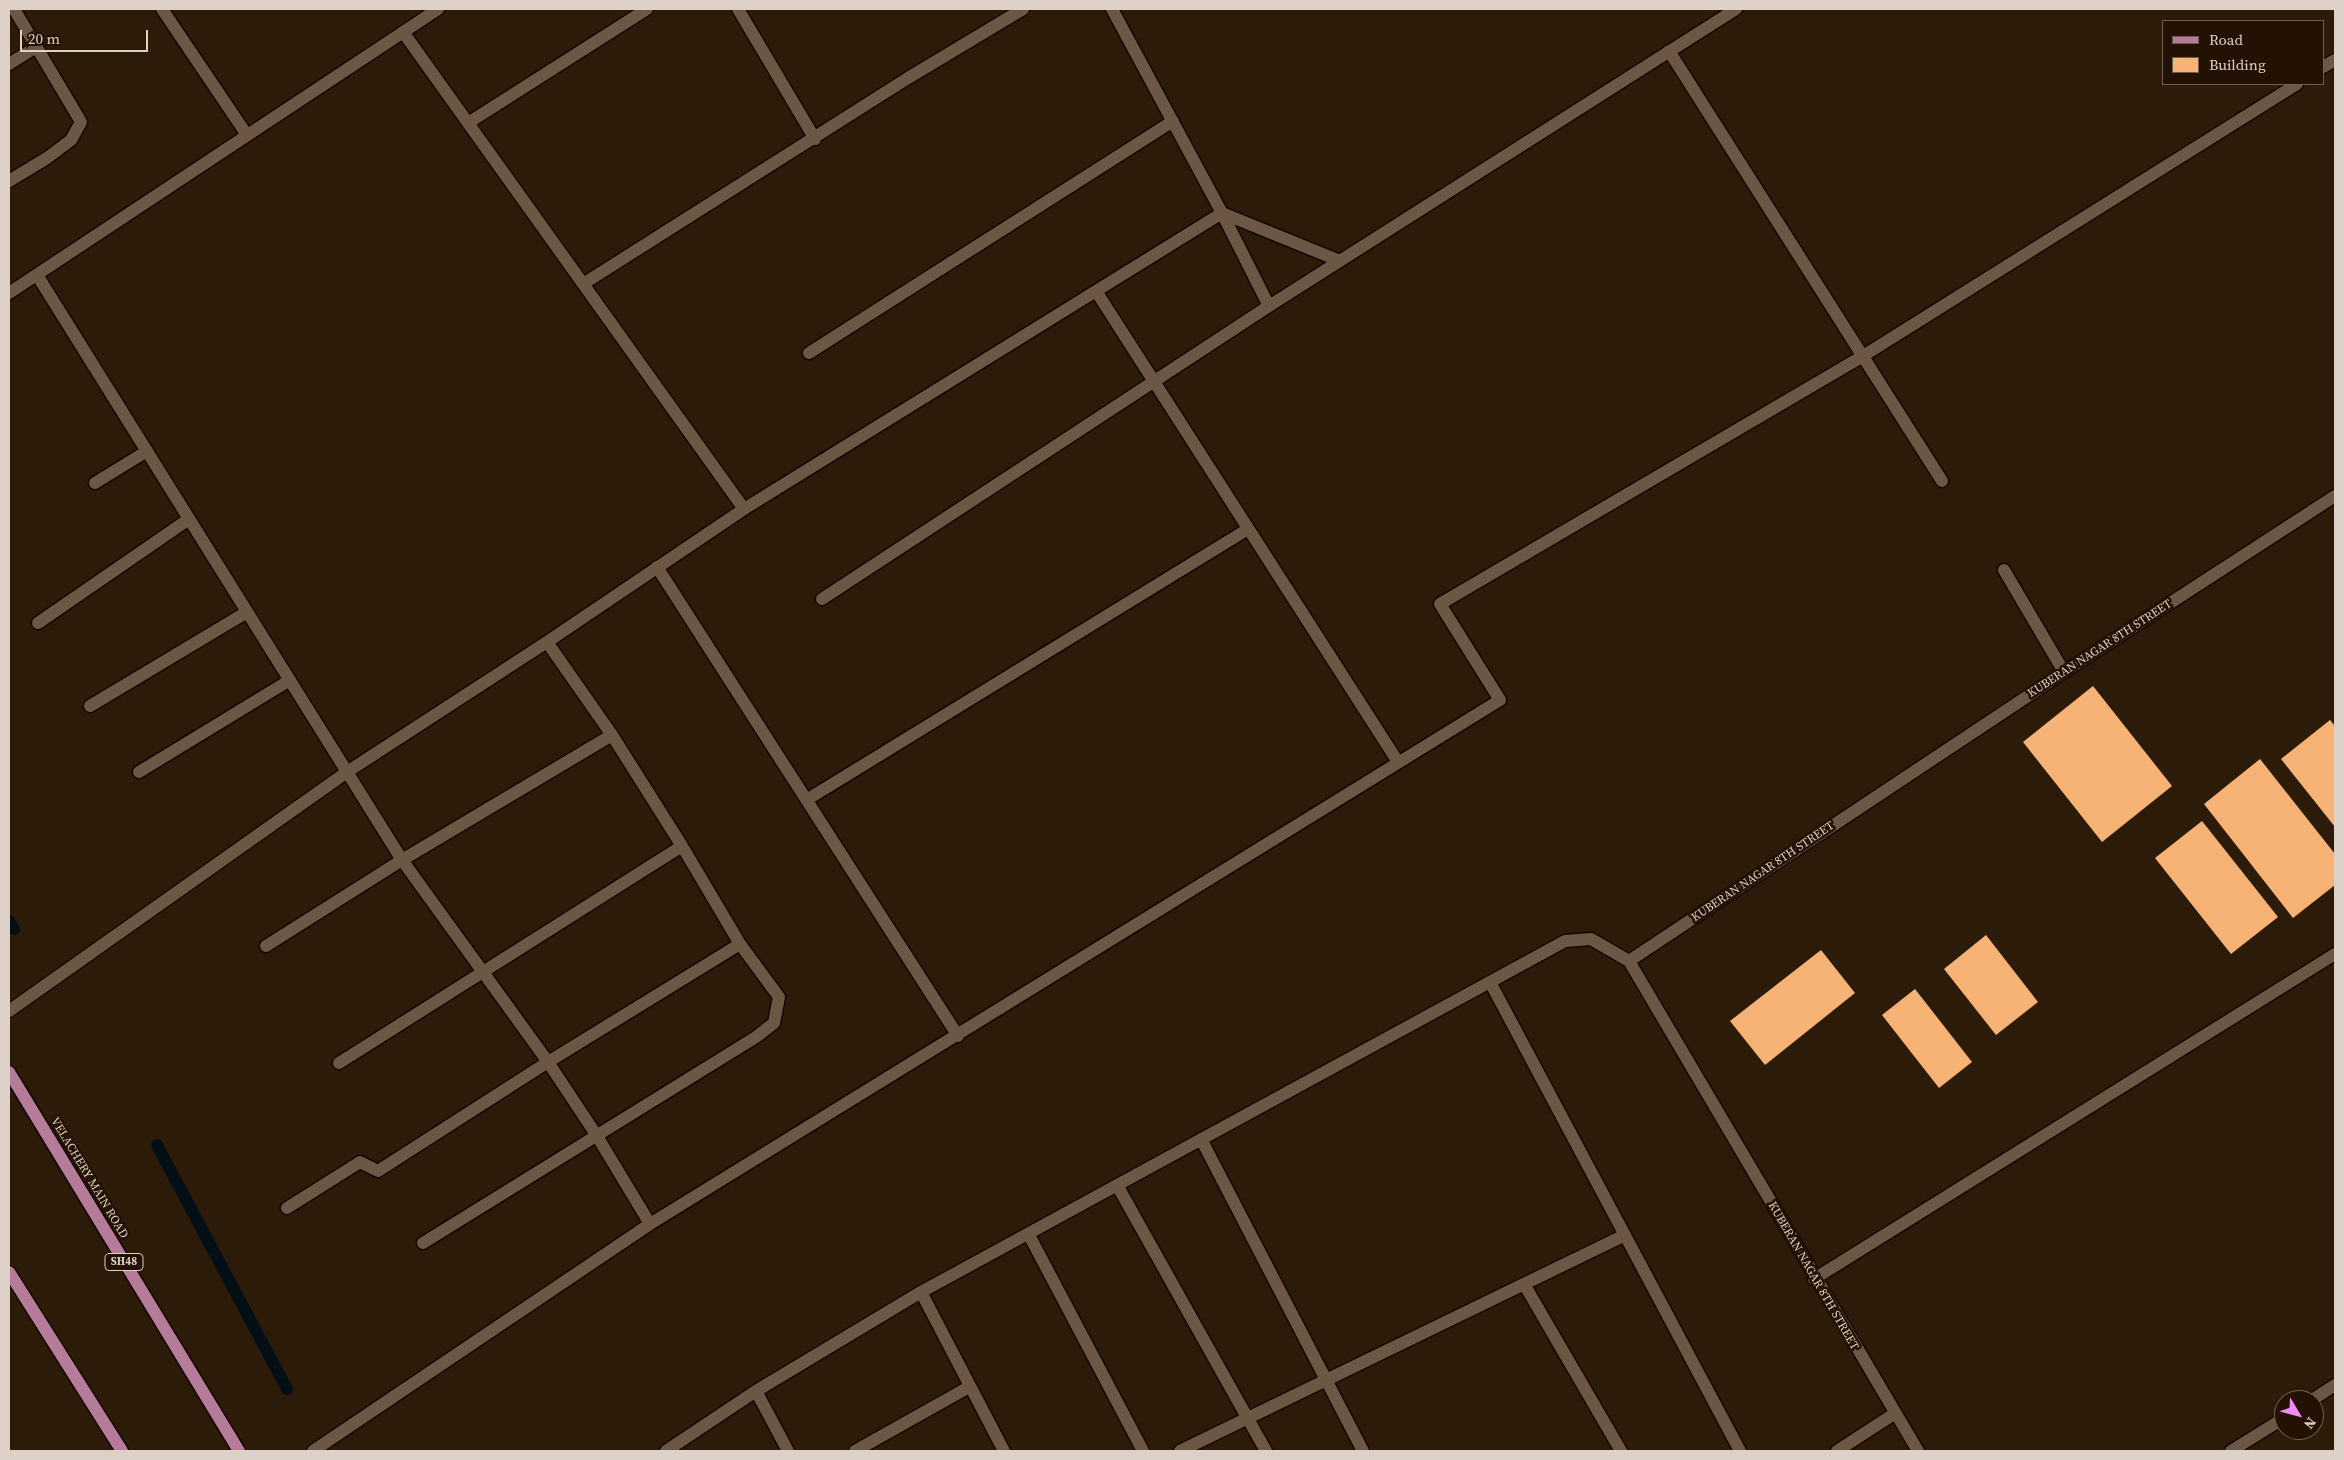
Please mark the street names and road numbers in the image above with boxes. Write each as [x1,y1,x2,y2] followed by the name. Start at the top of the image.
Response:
[2025,597,2175,701] street label: KUBERAN NAGAR 8TH STREET
[1689,819,1837,925] street label: KUBERAN NAGAR 8TH STREET
[47,1115,131,1241] street label: VELACHERY MAIN ROAD
[1765,1199,1861,1353] street label: KUBERAN NAGAR 8TH STREET
[105,1254,143,1270] road number: SH48

